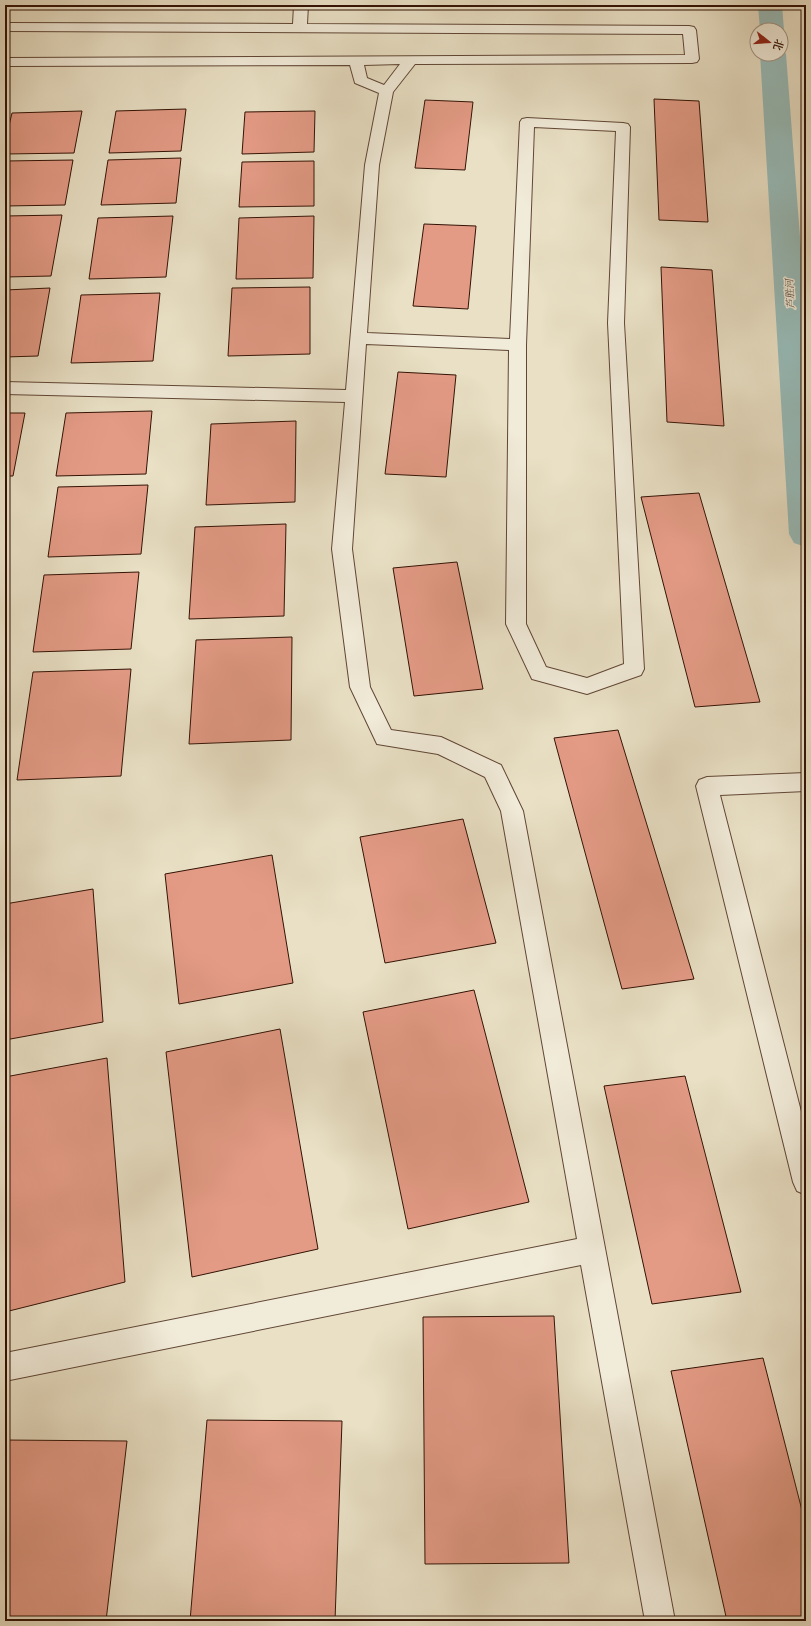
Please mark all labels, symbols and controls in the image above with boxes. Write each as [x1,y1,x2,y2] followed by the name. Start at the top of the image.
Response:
[749,22,789,62] north arrow
[770,38,787,52] text: 北
[782,277,798,309] water label: 芦胜河

